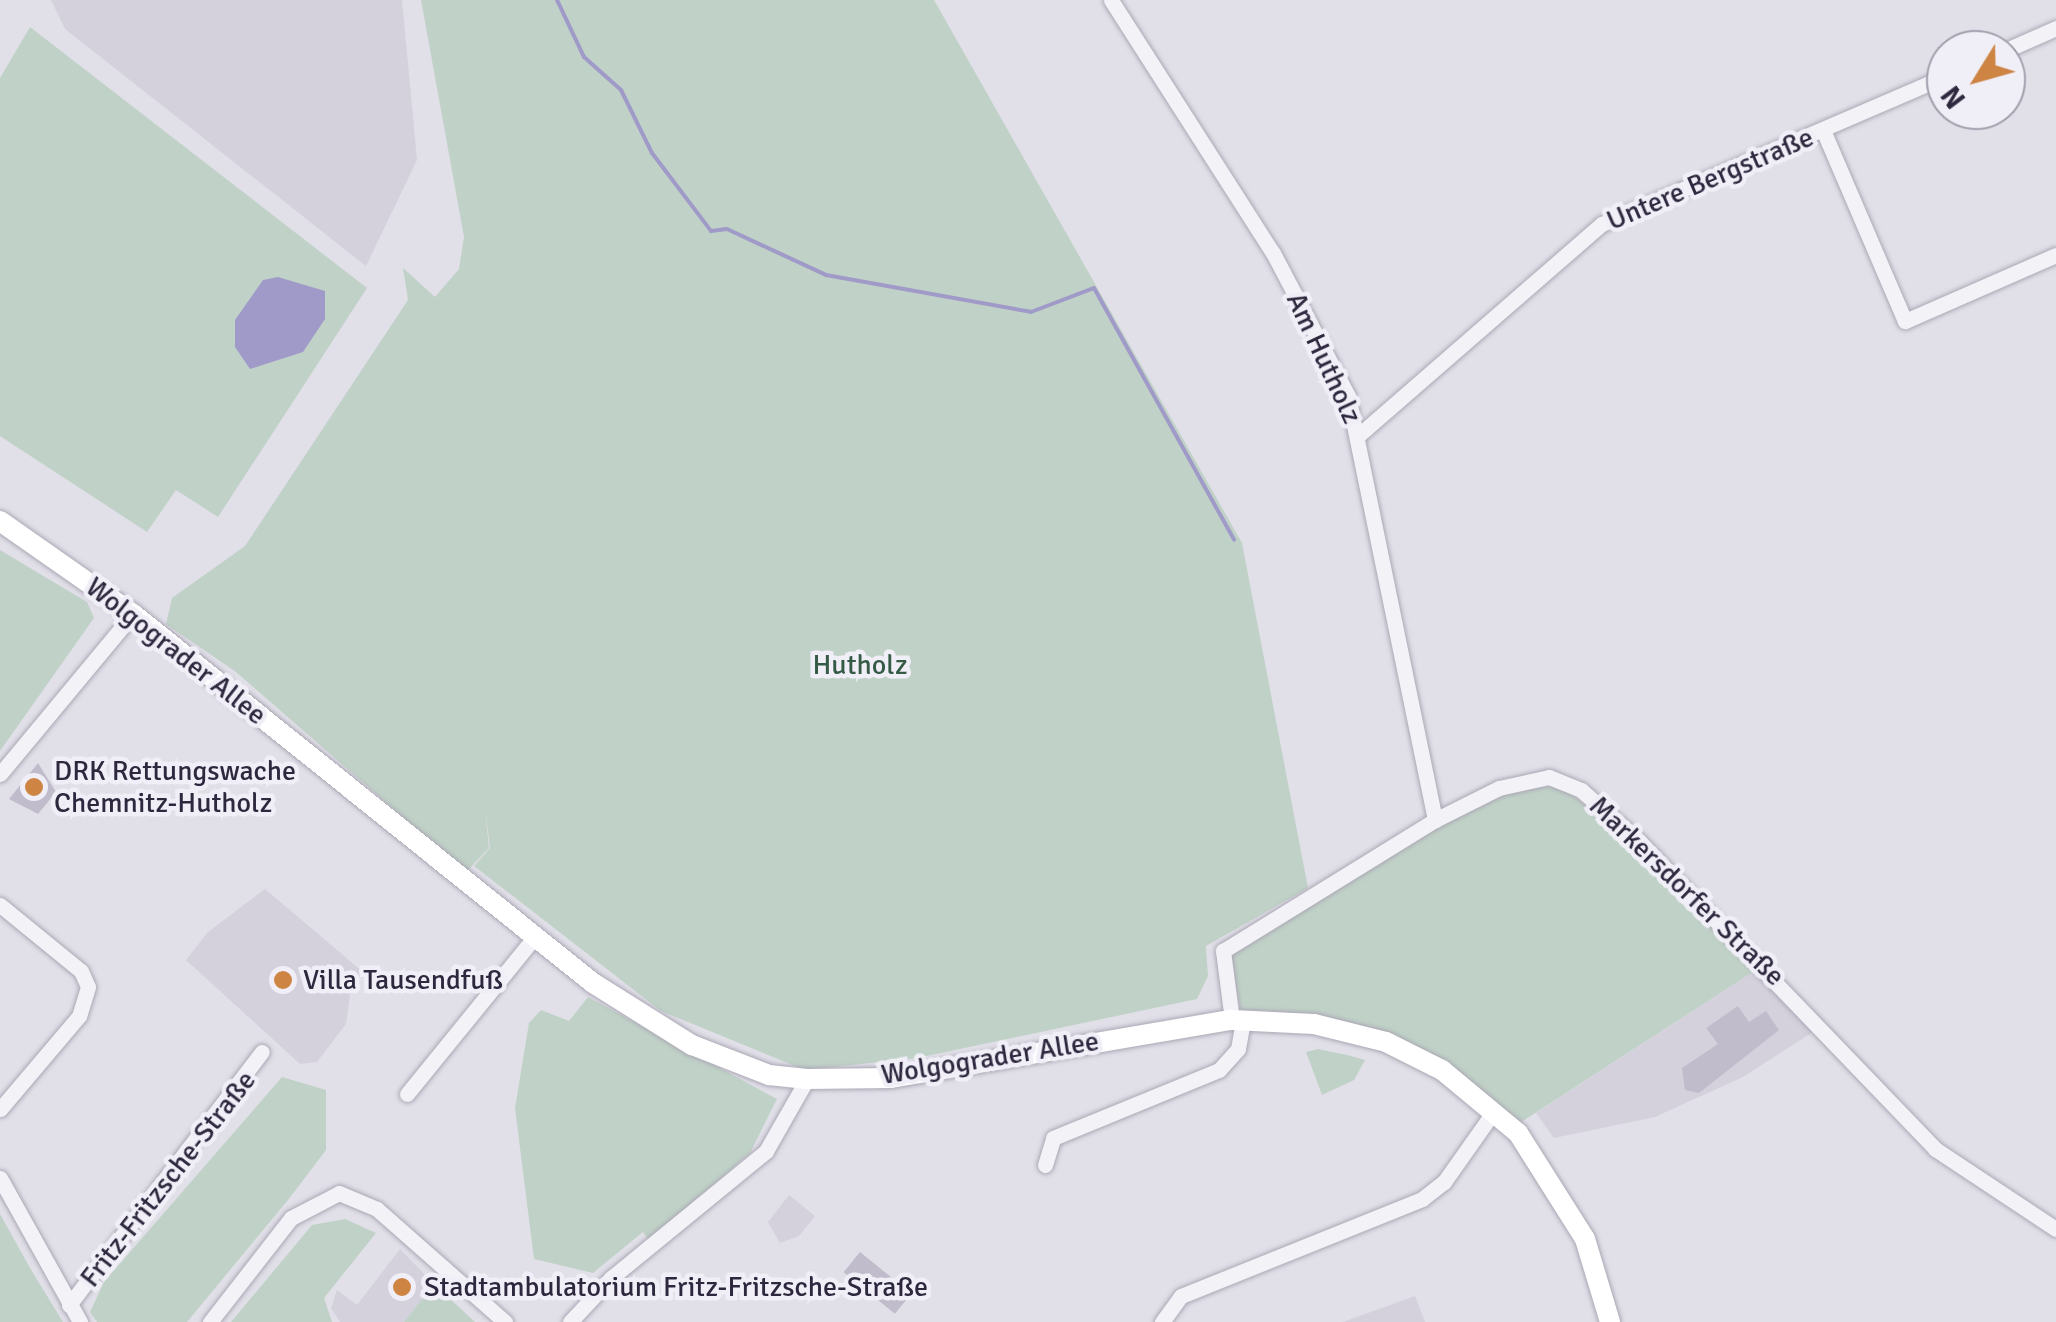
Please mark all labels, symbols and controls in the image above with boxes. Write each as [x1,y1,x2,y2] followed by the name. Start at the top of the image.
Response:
[1926,30,2026,130] north arrow
[1934,79,1973,115] text: N
[1602,120,1818,238] street label: Untere Bergstraße
[1279,287,1369,429] street label: Am Hutholz
[79,570,273,732] street label: Wolgograder Allee
[812,648,908,682] park label: Hutholz
[54,754,296,820] place label: DRK Rettungswache Chemnitz-Hutholz
[23,776,45,798] marker: DRK Rettungswache Chemnitz-Hutholz
[1582,789,1792,993] street label: Markersdorfer Straße
[303,963,503,997] place label: Villa Tausendfuß
[272,969,294,991] marker: Villa Tausendfuß
[879,1024,1101,1092] street label: Wolgograder Allee
[73,1064,263,1294] street label: Fritz-Fritzsche-Straße
[424,1270,928,1304] place label: Stadtambulatorium Fritz-Fritzsche-Straße
[389,1274,415,1300] marker: Stadtambulatorium Fritz-Fritzsche-Straße

